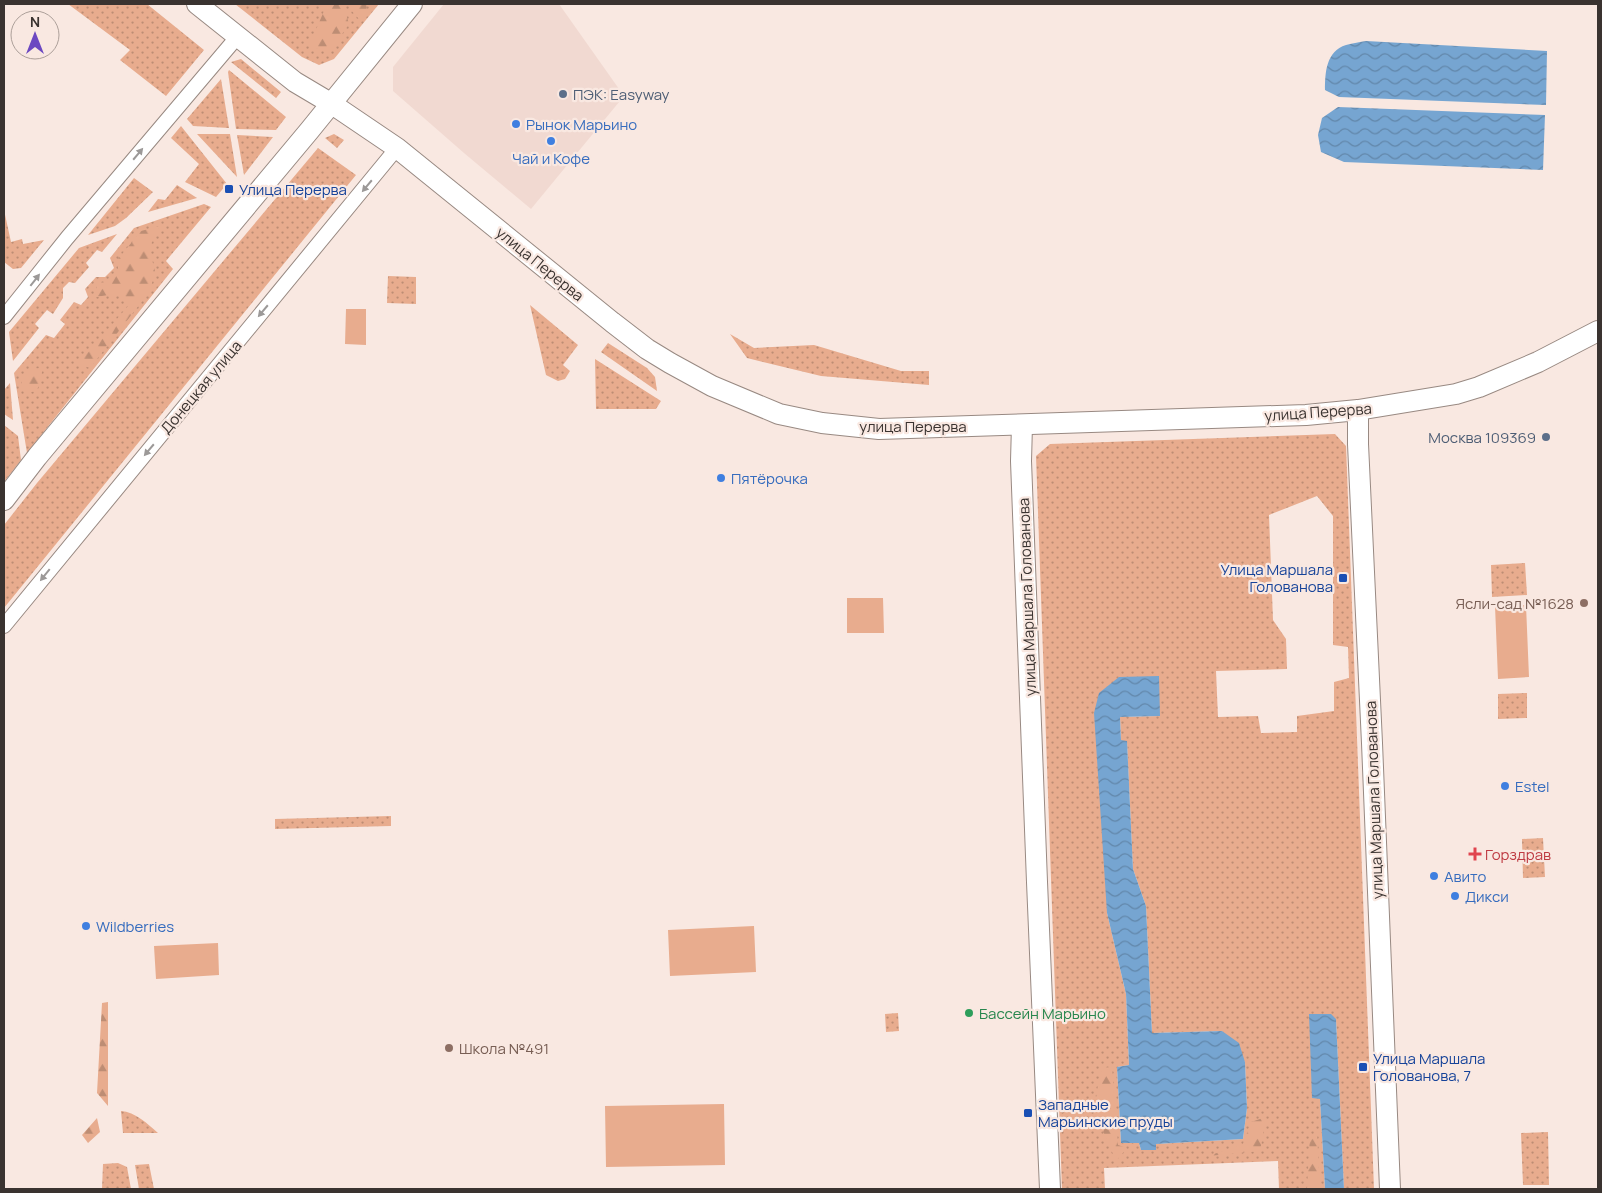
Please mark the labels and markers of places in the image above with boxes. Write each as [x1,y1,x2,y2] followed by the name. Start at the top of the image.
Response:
[573,84,670,105] place label: ПЭК: Easyway
[557,88,569,100] marker: ПЭК: Easyway
[526,114,637,135] place label: Рынок Марьино
[510,118,522,130] marker: Рынок Марьино
[545,135,557,147] marker: Чай и Кофе
[512,148,590,169] place label: Чай и Кофе
[239,179,347,200] place label: Улица Перерва
[223,183,235,195] marker: Улица Перерва
[1428,427,1536,448] place label: Москва 109369
[1540,431,1552,443] marker: Москва 109369
[731,468,808,489] place label: Пятёрочка
[715,472,727,484] marker: Пятёрочка
[1221,559,1333,597] place label: Улица Маршала Голованова
[1337,572,1349,584] marker: Улица Маршала Голованова
[1455,593,1574,614] place label: Ясли-сад №1628
[1578,597,1590,609] marker: Ясли-сад №1628
[1515,776,1549,797] place label: Estel
[1499,780,1511,792] marker: Estel
[1485,844,1551,865] place label: Горздрав
[1469,848,1481,860] marker: Горздрав
[1444,866,1487,887] place label: Авито
[1428,870,1440,882] marker: Авито
[1465,886,1509,907] place label: Дикси
[1449,890,1461,902] marker: Дикси
[96,916,174,937] place label: Wildberries
[80,920,92,932] marker: Wildberries
[979,1003,1106,1024] place label: Бассейн Марьино
[963,1007,975,1019] marker: Бассейн Марьино
[459,1038,549,1059] place label: Школа №491
[443,1042,455,1054] marker: Школа №491
[1373,1048,1485,1086] place label: Улица Маршала Голованова, 7
[1357,1061,1369,1073] marker: Улица Маршала Голованова, 7
[1038,1094,1173,1132] place label: Западные Марьинские пруды
[1022,1107,1034,1119] marker: Западные Марьинские пруды

